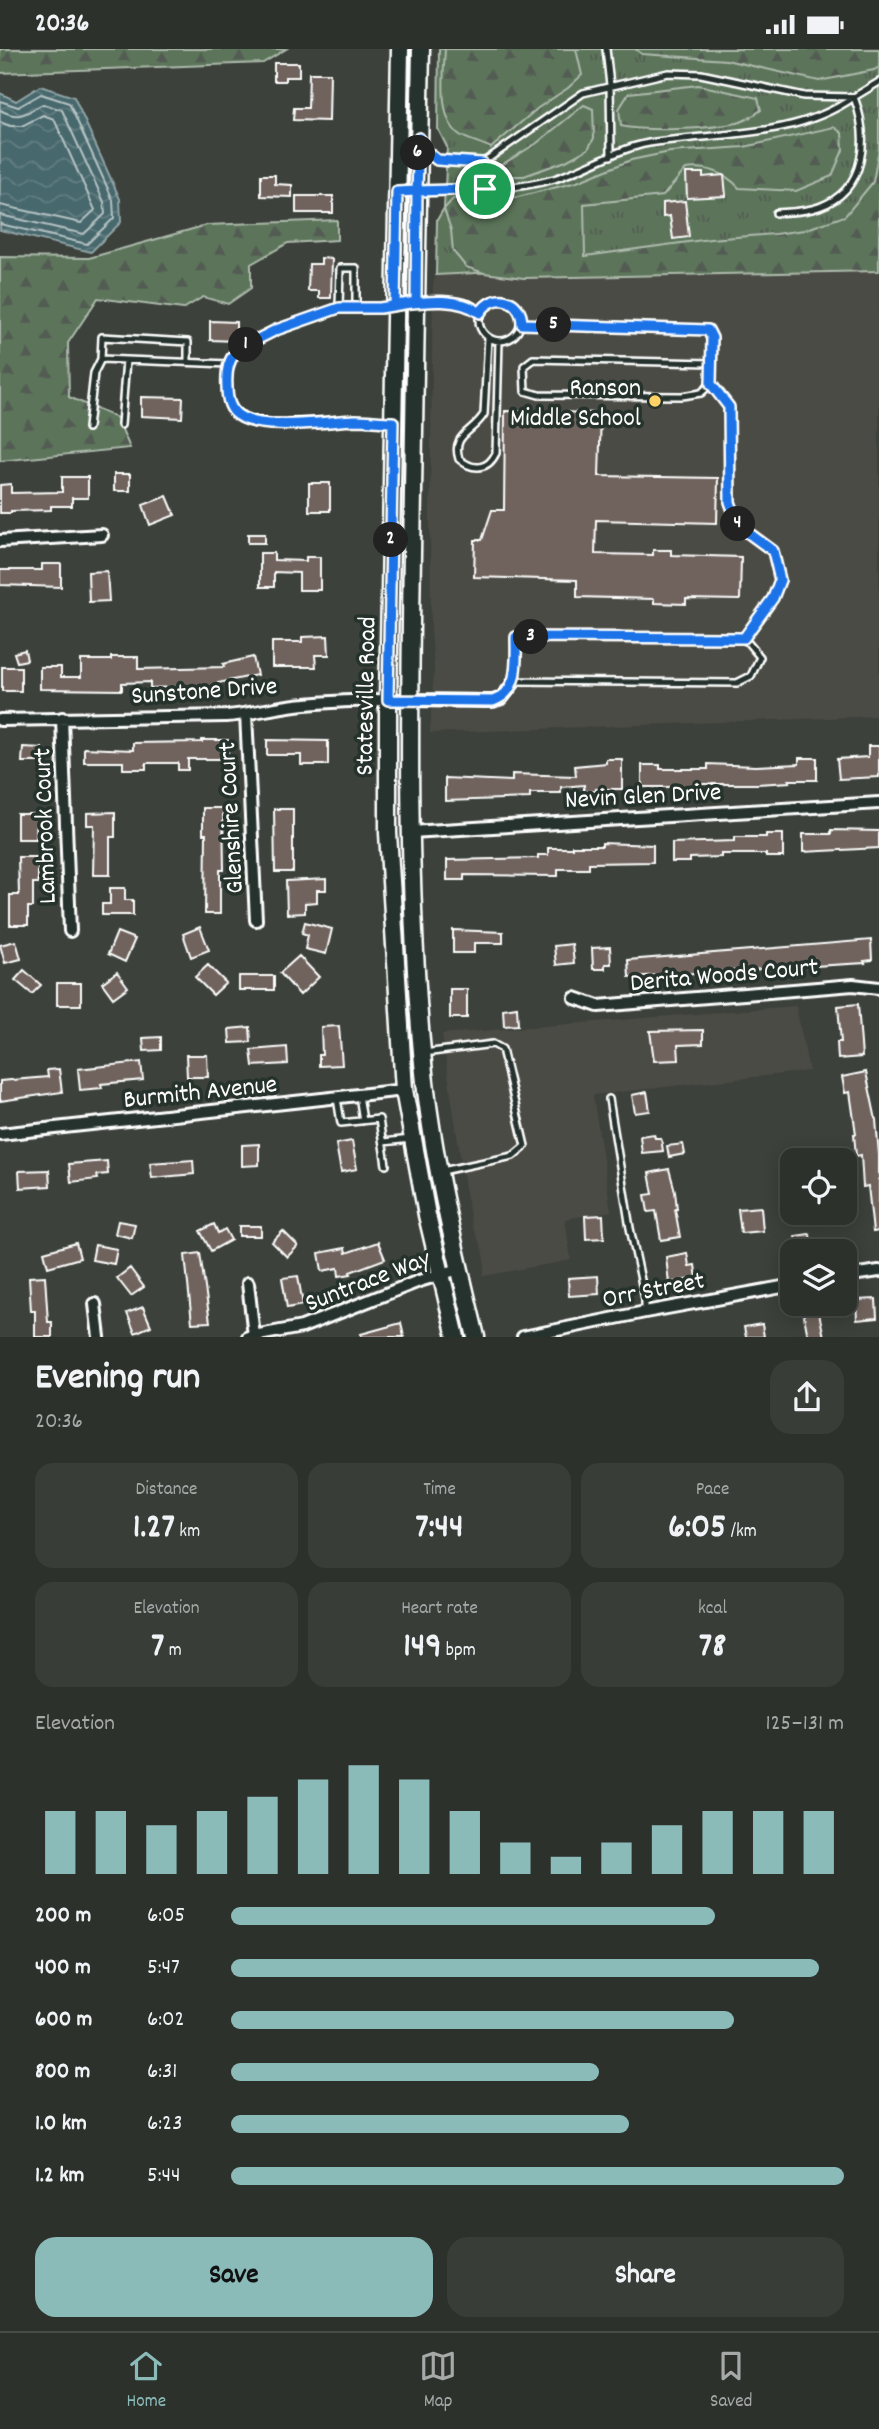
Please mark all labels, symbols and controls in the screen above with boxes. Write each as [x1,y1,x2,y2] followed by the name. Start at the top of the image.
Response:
[35,6,89,43] text: 20:36
[400,135,436,171] pin: 6
[413,139,422,166] text: 6
[455,159,515,219] pin
[466,170,504,208] icon: arrive
[536,307,572,343] pin: 5
[549,311,558,338] text: 5
[229,327,264,363] pin: 1
[243,331,248,358] text: 1
[510,371,641,438] place label: Ranson Middle School
[647,393,663,409] marker: Ranson Middle School
[720,507,756,541] pin: 4
[734,510,741,537] text: 4
[374,523,408,557] pin: 2
[386,526,395,553] text: 2
[348,616,387,776] street label: Statesville Road
[514,619,548,655] pin: 3
[526,623,535,650] text: 3
[130,669,279,716] street label: Sunstone Drive
[210,740,255,895] street label: Glenshire Court
[25,747,68,905] street label: Lambrook Court
[564,775,722,820] street label: Nevin Glen Drive
[629,950,820,1003] street label: Derita Woods Court
[122,1067,279,1120] street label: Burmith Avenue
[780,1148,857,1316] map controls
[780,1148,857,1225] button: locate
[780,1239,857,1316] button: layers
[300,1241,437,1323] street label: Suntrace Way
[599,1263,708,1319] street label: Orr Street
[35,1352,200,1407] text: Evening run
[770,1360,844,1434] button: share
[35,1406,83,1439] text: 20:36
[136,1477,197,1504] text: Distance
[423,1477,456,1504] text: Time
[696,1477,729,1504] text: Pace
[133,1504,175,1554] text: 1.27
[415,1504,464,1554] text: 7:44
[668,1504,726,1554] text: 6:05
[175,1519,200,1546] text: km
[726,1519,757,1546] text: /km
[133,1596,200,1623] text: Elevation
[401,1596,478,1623] text: Heart rate
[698,1596,727,1623] text: kcal
[151,1623,165,1673] text: 7
[403,1623,441,1673] text: 149
[699,1623,726,1673] text: 78
[165,1638,182,1665] text: m
[441,1638,476,1665] text: bpm
[35,1708,115,1741] text: Elevation
[766,1708,844,1741] text: 125–131 m
[35,1900,91,1933] text: 200 m
[147,1900,185,1933] text: 6:05
[35,1952,91,1985] text: 400 m
[147,1952,180,1985] text: 5:47
[35,2004,92,2037] text: 600 m
[147,2004,185,2037] text: 6:02
[35,2056,90,2089] text: 800 m
[147,2056,177,2089] text: 6:31
[35,2108,87,2141] text: 1.0 km
[147,2108,182,2141] text: 6:23
[35,2160,84,2193] text: 1.2 km
[147,2160,181,2193] text: 5:44
[35,2237,433,2317] button: Save
[447,2237,844,2317] button: Share
[126,2347,166,2416] tab: Home
[419,2347,457,2416] tab: Map
[710,2347,753,2416] tab: Saved

